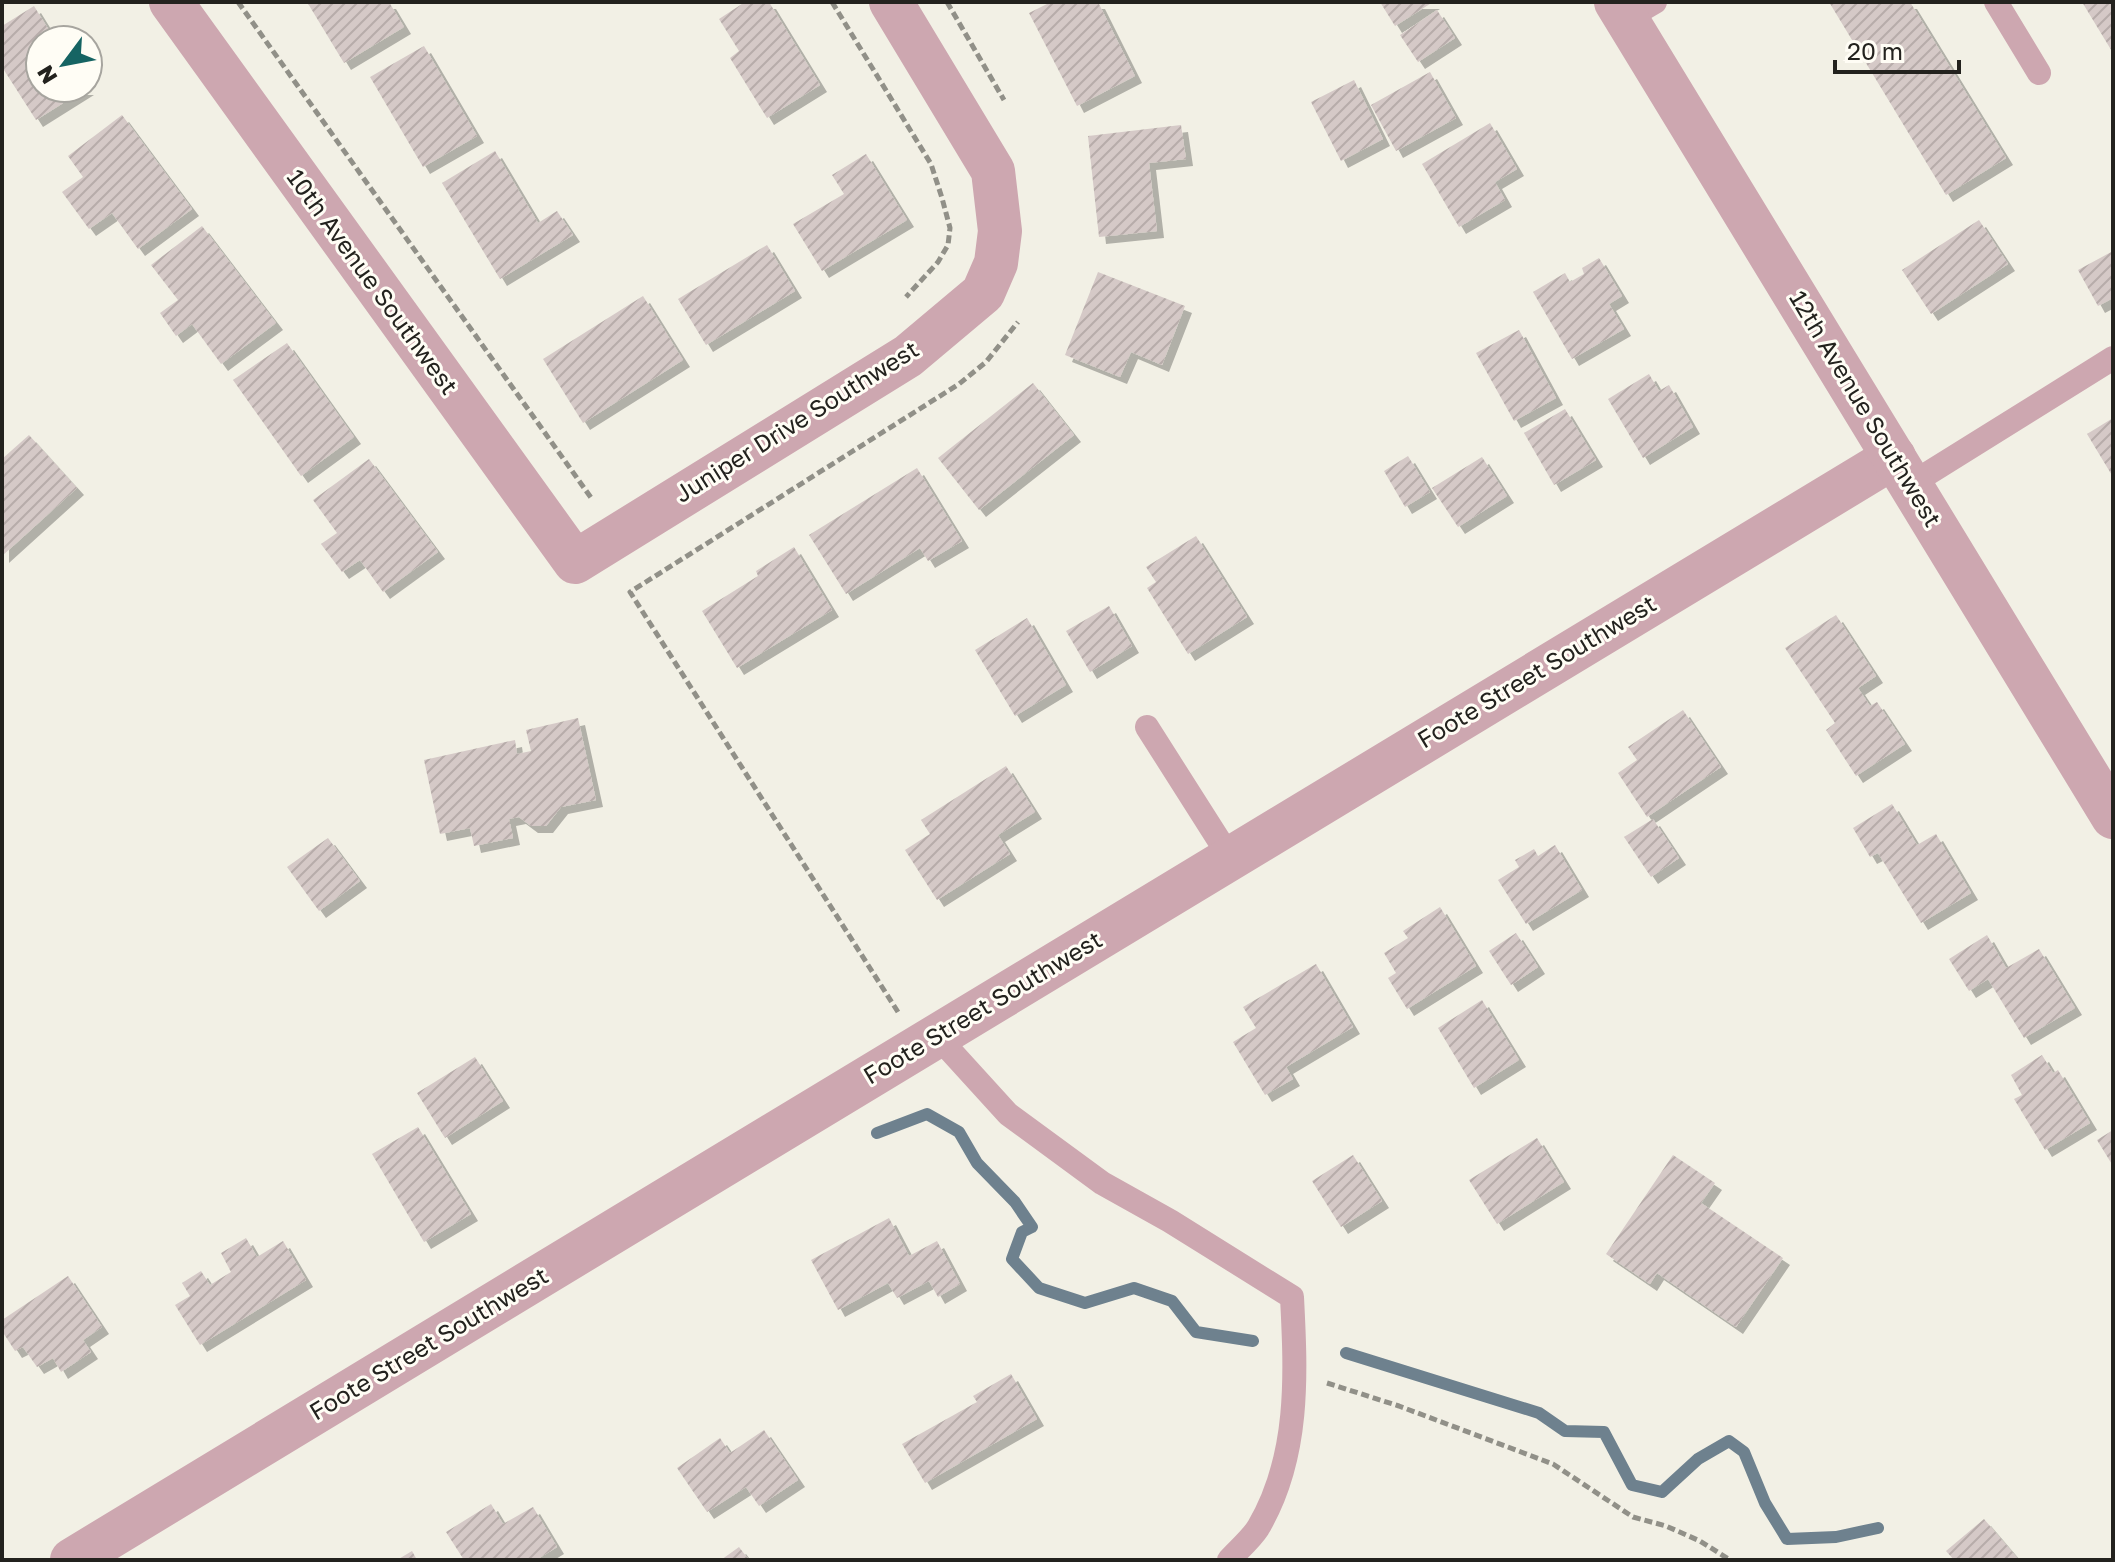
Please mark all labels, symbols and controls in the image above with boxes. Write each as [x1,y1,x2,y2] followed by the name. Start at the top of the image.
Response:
[24,24,104,104] north arrow
[1835,24,1959,74] scale bar
[1847,36,1903,65] text: 20 m
[31,61,62,89] text: N
[282,163,465,399] street label: 10th Avenue Southwest
[1784,285,1948,532] street label: 12th Avenue Southwest
[669,334,924,508] street label: Juniper Drive Southwest
[1412,588,1661,754] street label: Foote Street Southwest
[858,924,1107,1090] street label: Foote Street Southwest
[304,1260,553,1426] street label: Foote Street Southwest

